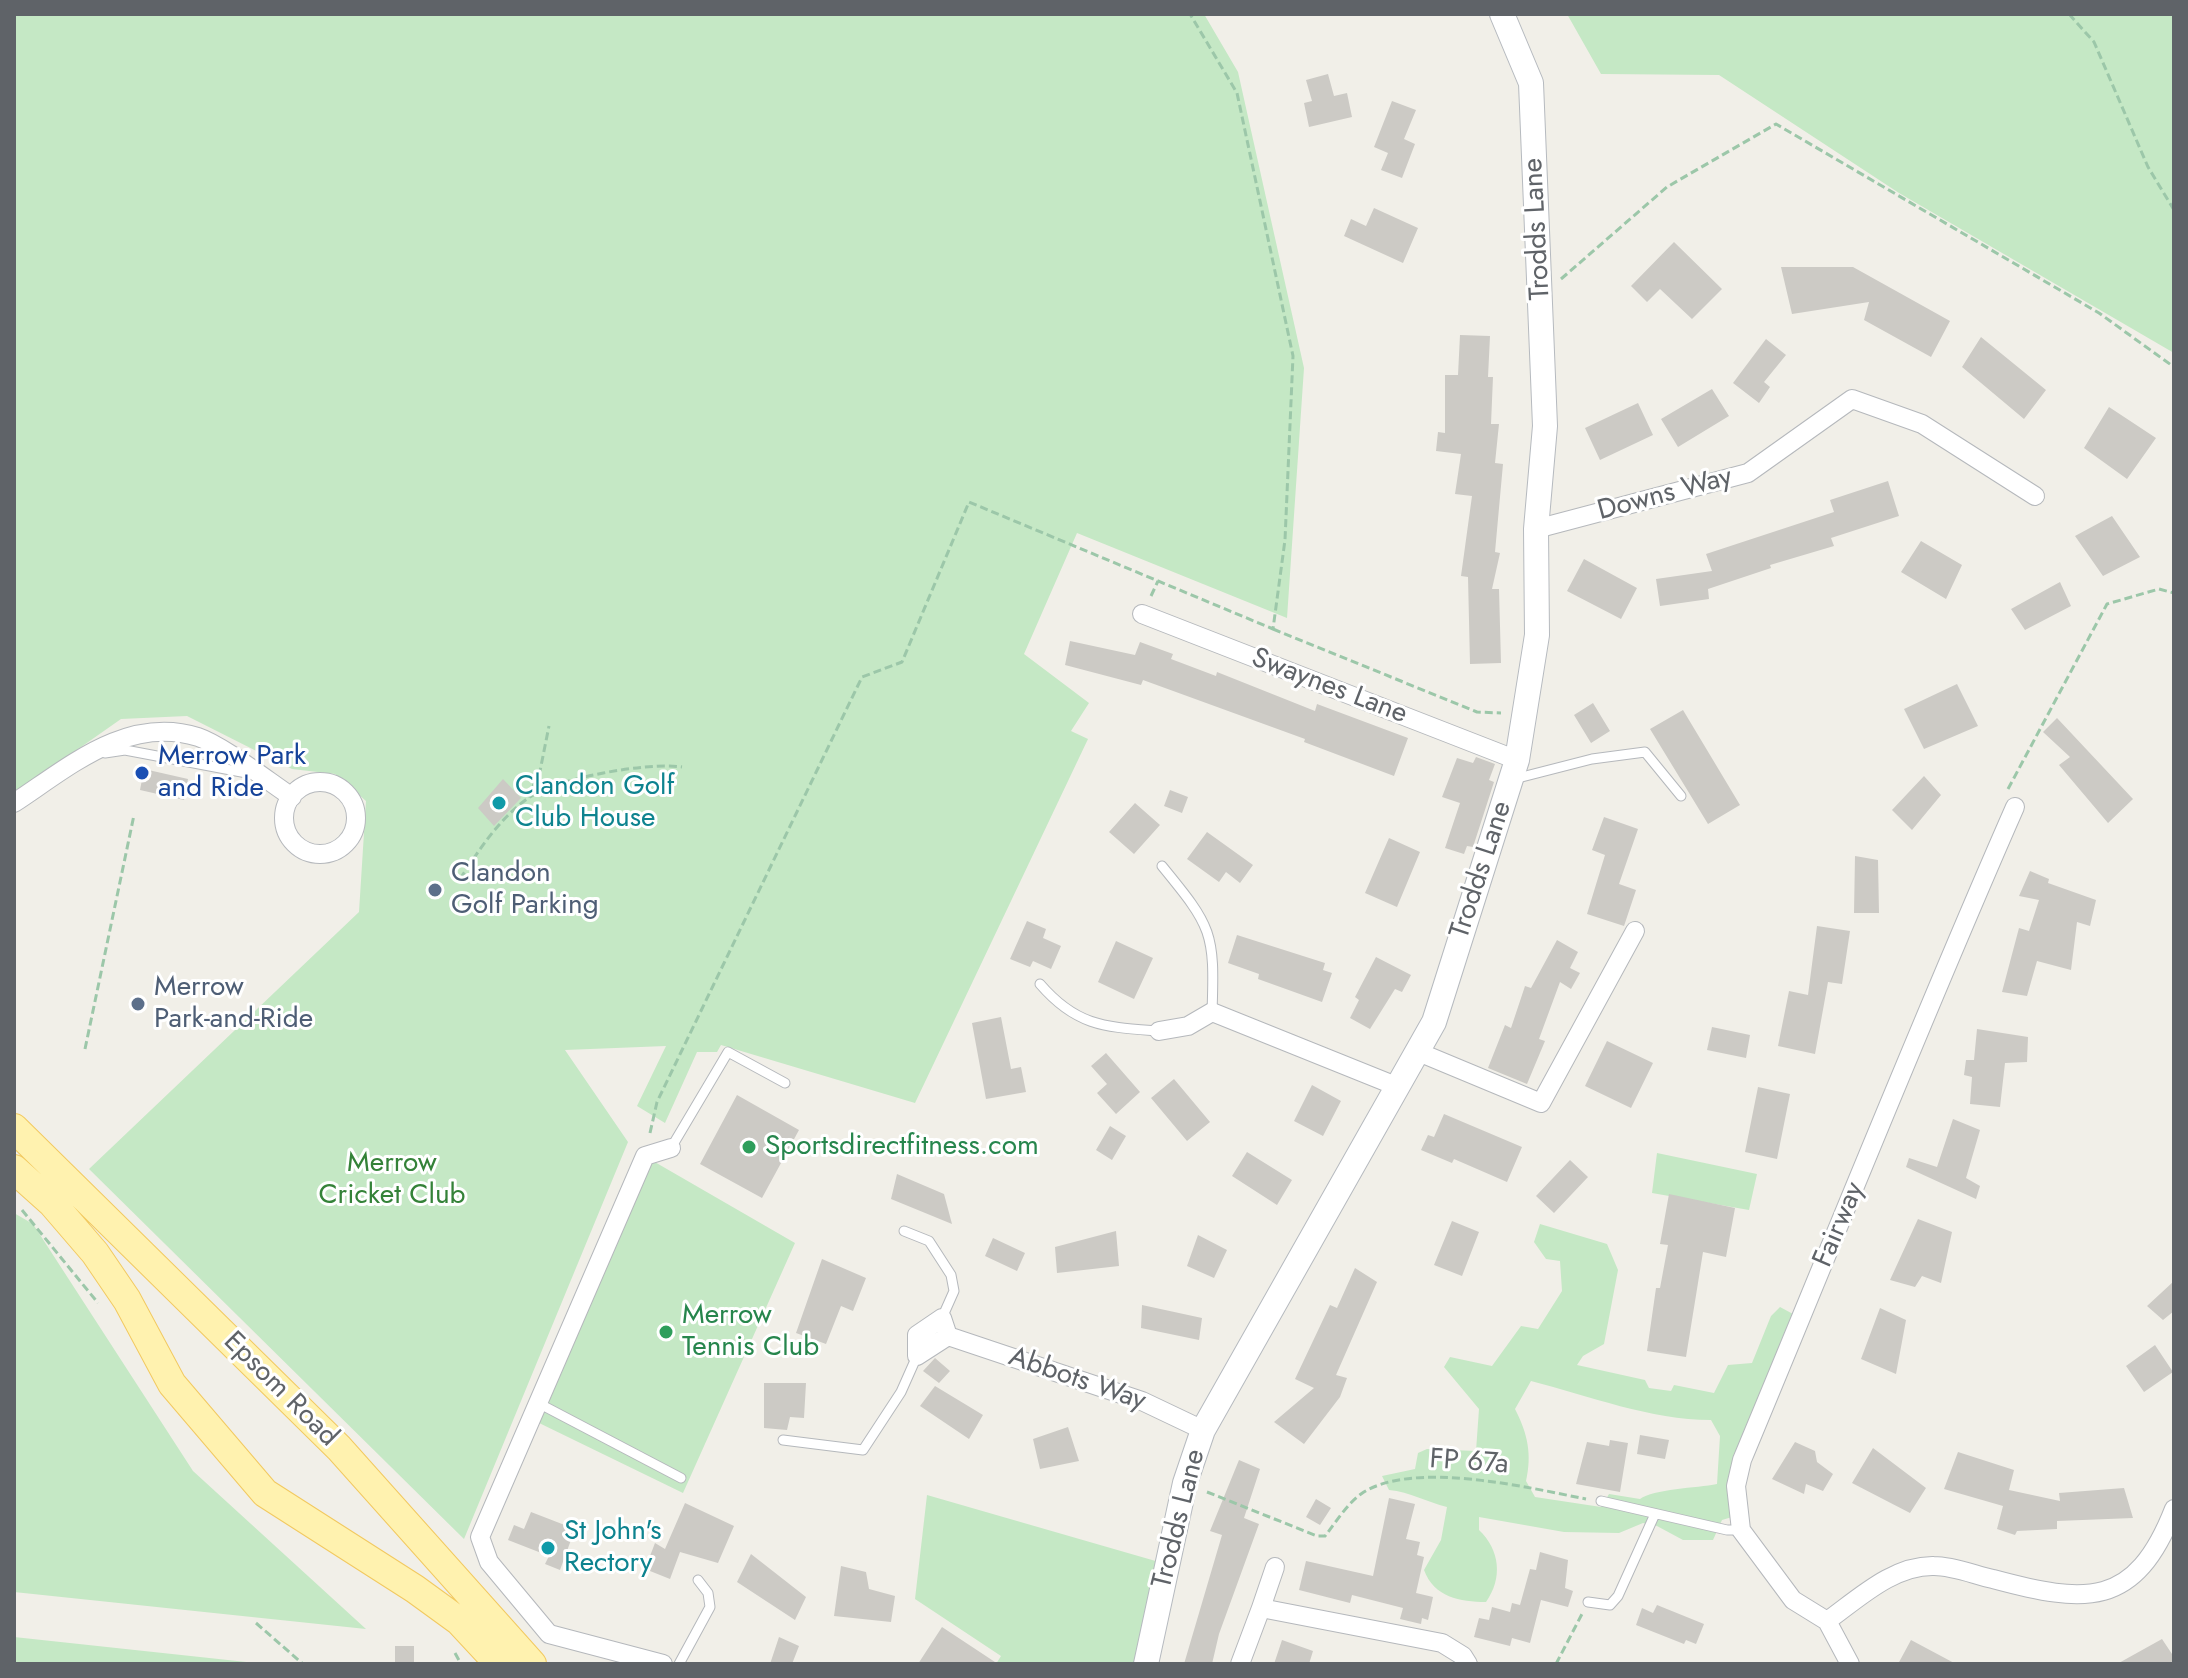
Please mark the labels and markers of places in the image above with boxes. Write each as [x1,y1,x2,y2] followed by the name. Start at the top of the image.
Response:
[158,740,306,806] place label: Merrow Park and Ride
[133,764,151,782] marker: Merrow Park and Ride
[515,770,675,836] place label: Clandon Golf Club House
[490,794,508,812] marker: Clandon Golf Club House
[451,857,599,923] place label: Clandon Golf Parking
[426,881,444,899] marker: Clandon Golf Parking
[154,971,313,1037] place label: Merrow Park-and-Ride
[129,995,147,1013] marker: Merrow Park-and-Ride
[765,1130,1039,1164] place label: Sportsdirectfitness.com
[740,1138,758,1156] marker: Sportsdirectfitness.com
[682,1299,819,1365] place label: Merrow Tennis Club
[657,1323,675,1341] marker: Merrow Tennis Club
[564,1515,661,1581] place label: St John's Rectory
[539,1539,557,1557] marker: St John's Rectory

